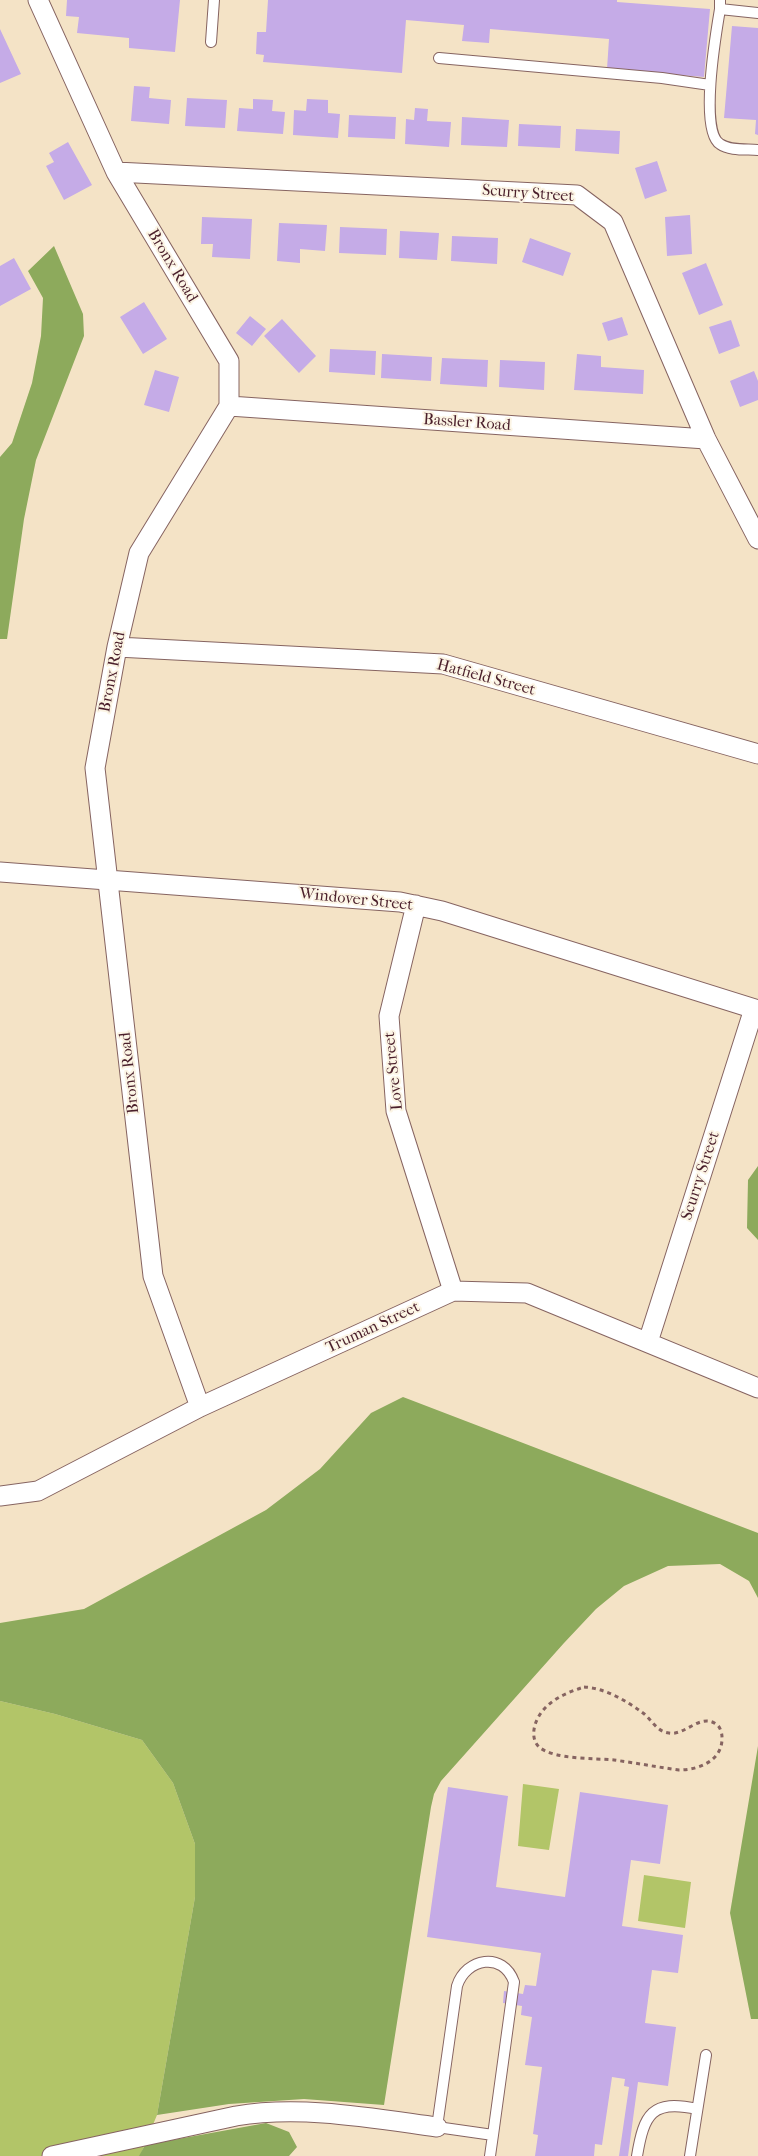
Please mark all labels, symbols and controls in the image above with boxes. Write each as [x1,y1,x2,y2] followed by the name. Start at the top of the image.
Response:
[481,181,575,207] street label: Scurry Street
[143,226,201,306] street label: Bronx Road
[423,410,511,436] street label: Bassler Road
[96,630,130,714] street label: Bronx Road
[435,656,537,700] street label: Hatfield Street
[298,884,414,916] street label: Windover Street
[116,1031,144,1115] street label: Bronx Road
[380,1031,408,1111] street label: Love Street
[678,1129,724,1223] street label: Scurry Street
[323,1298,423,1358] street label: Truman Street

